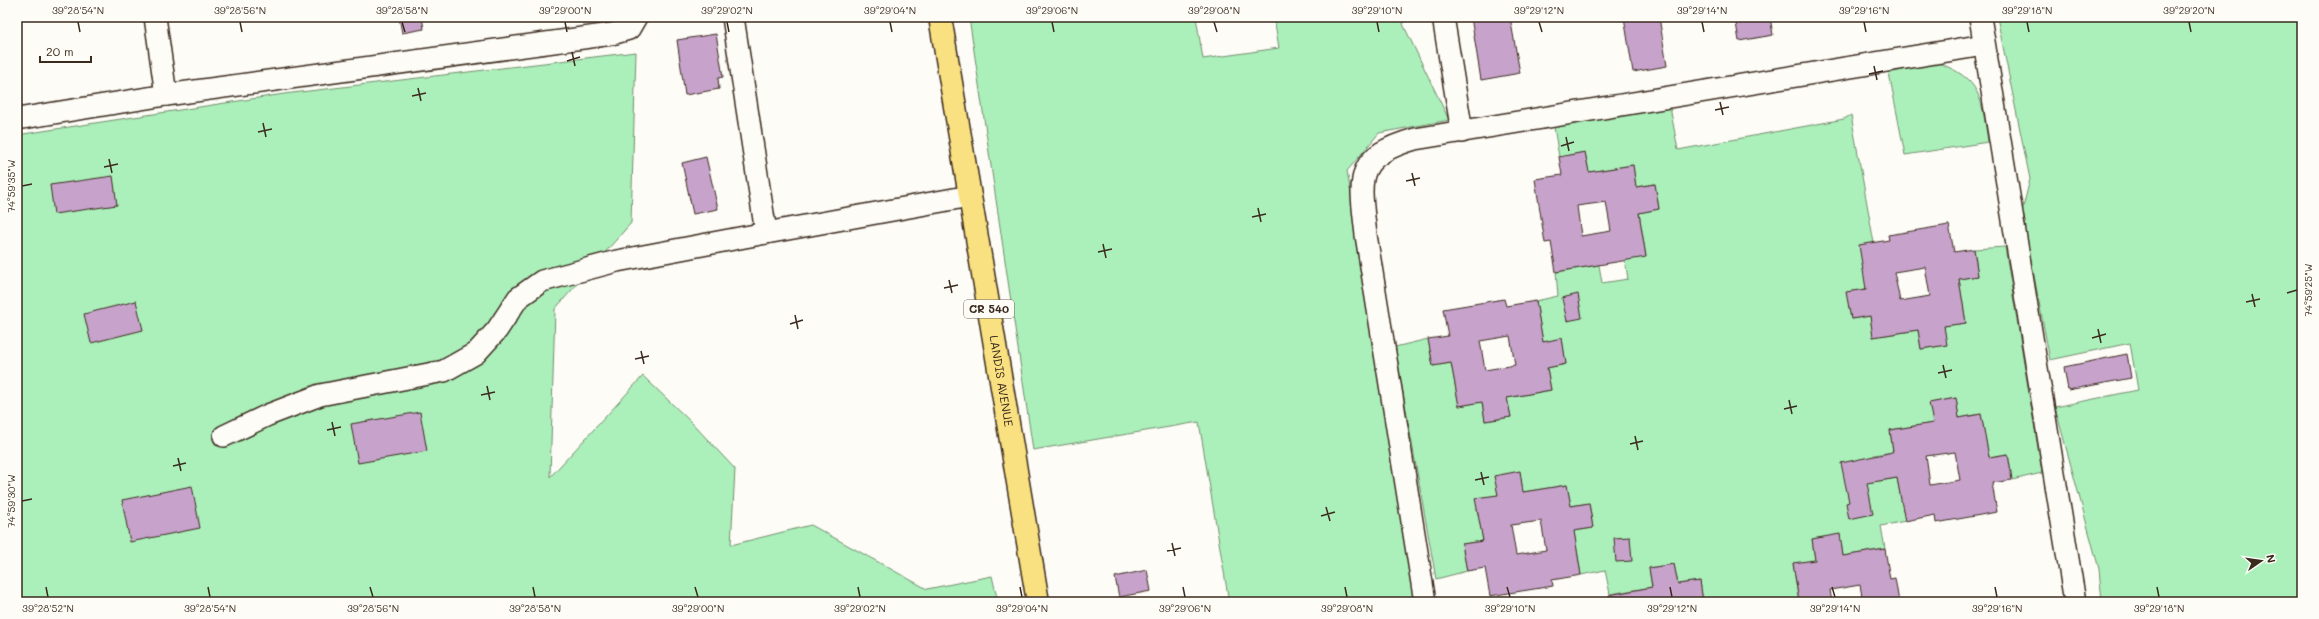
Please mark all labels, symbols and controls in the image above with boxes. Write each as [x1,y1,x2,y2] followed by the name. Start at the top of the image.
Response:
[52,3,104,17] text: 39°28'54"N
[214,3,266,17] text: 39°28'56"N
[376,3,428,17] text: 39°28'58"N
[539,3,591,17] text: 39°29'00"N
[701,3,753,17] text: 39°29'02"N
[864,3,916,17] text: 39°29'04"N
[1026,3,1078,17] text: 39°29'06"N
[1188,3,1240,17] text: 39°29'08"N
[1352,3,1402,17] text: 39°29'10"N
[1514,3,1564,17] text: 39°29'12"N
[1677,3,1727,17] text: 39°29'14"N
[1839,3,1889,17] text: 39°29'16"N
[2002,3,2052,17] text: 39°29'18"N
[2163,3,2215,17] text: 39°29'20"N
[40,38,91,64] scale bar
[46,43,74,59] text: 20 m
[4,159,18,213] text: 74°59'35"W
[2301,263,2315,316] text: 74°59'25"W
[964,300,1014,318] road number: CR 540
[986,334,1018,428] street label: LANDIS AVENUE
[4,474,18,528] text: 74°59'30"W
[2241,541,2281,581] north arrow
[2263,553,2279,564] text: N
[22,601,74,615] text: 39°28'52"N
[184,601,236,615] text: 39°28'54"N
[347,601,399,615] text: 39°28'56"N
[509,601,561,615] text: 39°28'58"N
[672,601,724,615] text: 39°29'00"N
[834,601,886,615] text: 39°29'02"N
[996,601,1048,615] text: 39°29'04"N
[1159,601,1211,615] text: 39°29'06"N
[1321,601,1373,615] text: 39°29'08"N
[1485,601,1535,615] text: 39°29'10"N
[1647,601,1697,615] text: 39°29'12"N
[1810,601,1860,615] text: 39°29'14"N
[1972,601,2022,615] text: 39°29'16"N
[2134,601,2184,615] text: 39°29'18"N

